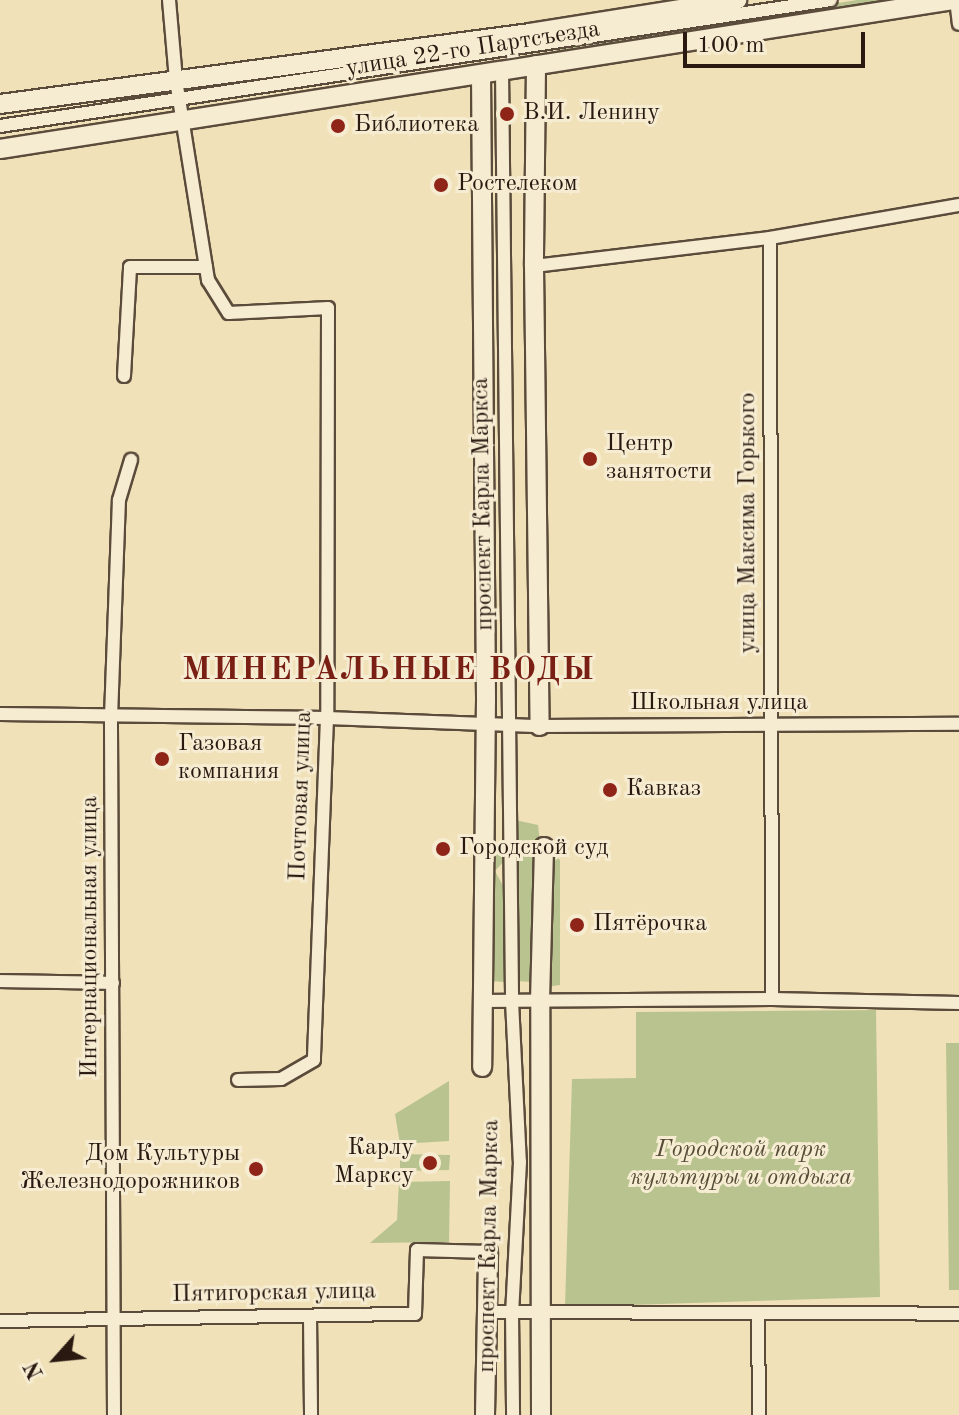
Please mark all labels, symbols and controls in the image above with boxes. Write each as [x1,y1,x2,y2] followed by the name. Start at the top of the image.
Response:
[344,16,602,84] street label: улица 22-го Партсъезда
[687,16,869,66] scale bar
[697,34,765,58] text: 100 m
[523,100,660,128] place label: В.И. Ленину
[498,105,516,123] marker: В.И. Ленину
[354,112,479,140] place label: Библиотека
[329,117,347,135] marker: Библиотека
[457,171,578,199] place label: Ростелеком
[432,176,450,194] marker: Ростелеком
[467,377,501,631] street label: проспект Карла Маркса
[735,392,763,654] street label: улица Максима Горького
[606,431,712,487] place label: Центр занятости
[581,450,599,468] marker: Центр занятости
[182,652,596,690] district label: МИНЕРАЛЬНЫЕ ВОДЫ
[630,690,808,718] street label: Школьная улица
[285,711,319,881] street label: Почтовая улица
[178,731,279,787] place label: Газовая компания
[153,750,171,768] marker: Газовая компания
[626,776,701,804] place label: Кавказ
[601,781,619,799] marker: Кавказ
[77,796,105,1078] street label: Интернациональная улица
[459,835,608,863] place label: Городской суд
[434,840,452,858] marker: Городской суд
[593,911,707,939] place label: Пятёрочка
[568,916,586,934] marker: Пятёрочка
[473,1119,507,1373] street label: проспект Карла Маркса
[334,1135,414,1191] place label: Карлу Марксу
[630,1137,852,1193] park label: Городской парк культуры и отдыха
[20,1141,240,1197] place label: Дом Культуры Железнодорожников
[421,1154,439,1172] marker: Карлу Марксу
[247,1160,265,1178] marker: Дом Культуры Железнодорожников
[172,1278,376,1310] street label: Пятигорская улица
[16,1319,96,1399] north arrow
[21,1357,48,1382] text: N

